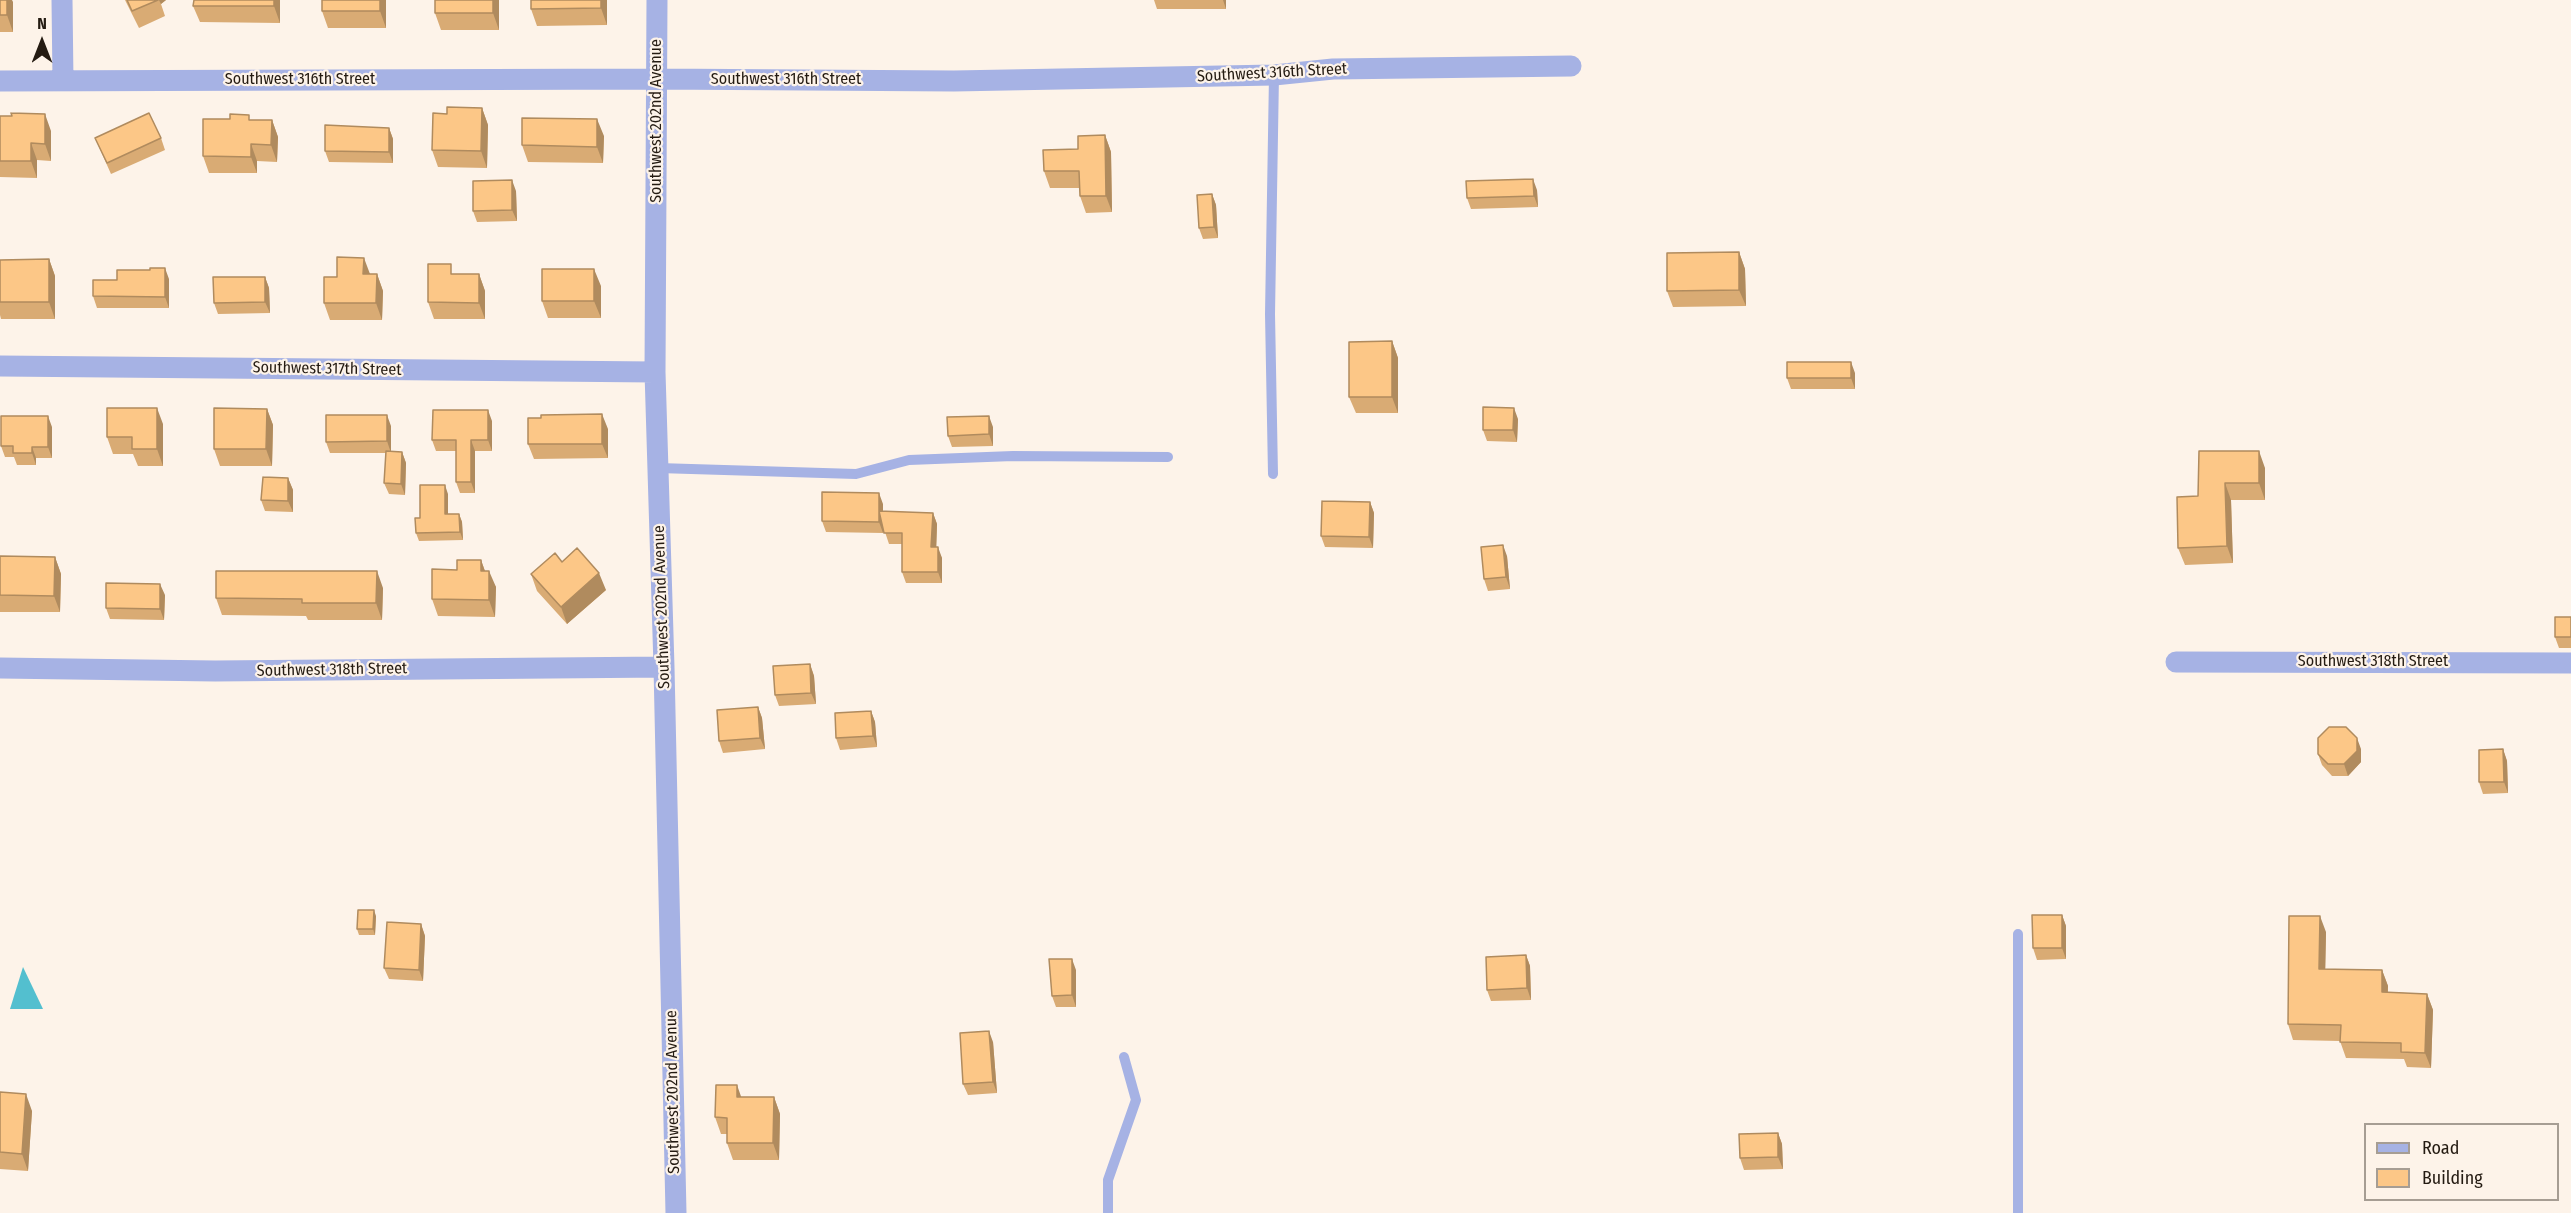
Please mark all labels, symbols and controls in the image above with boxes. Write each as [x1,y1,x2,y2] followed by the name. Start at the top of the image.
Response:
[12,12,72,72] north arrow
[37,14,47,33] text: N
[647,39,667,203] street label: Southwest 202nd Avenue
[1196,59,1348,87] street label: Southwest 316th Street
[225,70,375,90] street label: Southwest 316th Street
[711,70,861,90] street label: Southwest 316th Street
[252,358,402,380] street label: Southwest 317th Street
[650,525,674,689] street label: Southwest 202nd Avenue
[2298,652,2448,672] street label: Southwest 318th Street
[257,659,407,681] street label: Southwest 318th Street
[662,1010,684,1174] street label: Southwest 202nd Avenue
[2364,1123,2559,1201] legend
[2422,1137,2459,1159] text: Road
[2422,1167,2483,1189] text: Building

